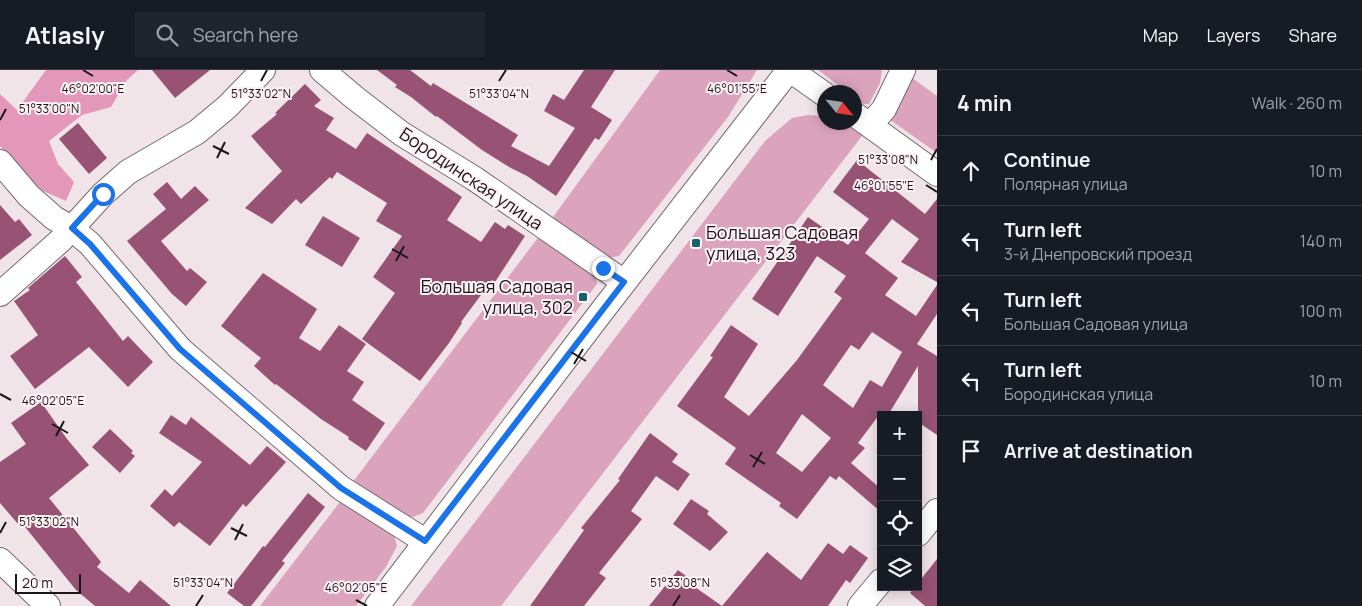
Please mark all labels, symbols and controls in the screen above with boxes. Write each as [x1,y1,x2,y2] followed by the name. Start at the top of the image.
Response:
[135,12,485,57] search box
[25,18,105,51] text: Atlasly
[153,21,181,49] icon: search
[193,22,298,48] text: Search here
[1143,23,1178,47] text: Map
[1206,23,1260,47] text: Layers
[1288,23,1337,47] text: Share
[62,80,125,97] text: 46°02'00"E
[707,80,767,97] text: 46°01'55"E
[231,85,291,102] text: 51°33'02"N
[469,85,529,102] text: 51°33'04"N
[817,85,862,130] north arrow
[957,89,1012,117] text: 4 min
[1252,92,1342,114] text: Walk · 260 m
[19,100,79,117] text: 51°33'00"N
[395,121,548,235] street label: Бородинская улица
[1004,147,1090,173] text: Continue
[858,151,918,168] text: 51°33'08"N
[957,157,985,185] icon: ahead
[1309,160,1342,182] text: 10 m
[1004,173,1128,195] text: Полярная улица
[854,177,914,194] text: 46°01'55"E
[92,183,115,206] route start
[1004,217,1082,243] text: Turn left
[706,220,858,265] place label: Большая Садовая улица, 323
[957,227,985,255] icon: left
[1300,230,1342,252] text: 140 m
[690,237,702,249] marker: Большая Садовая улица, 323
[1004,243,1192,265] text: 3-й Днепровский проезд
[592,257,615,280] route end
[421,274,573,319] place label: Большая Садовая улица, 302
[1004,287,1082,313] text: Turn left
[577,291,589,303] marker: Большая Садовая улица, 302
[957,297,985,325] icon: left
[1299,300,1342,322] text: 100 m
[1004,313,1188,335] text: Большая Садовая улица
[1004,357,1082,383] text: Turn left
[957,367,985,395] icon: left
[1309,370,1342,392] text: 10 m
[1004,383,1153,405] text: Бородинская улица
[22,392,84,409] text: 46°02'05"E
[877,411,922,591] map controls
[877,411,922,456] button: +
[957,437,985,465] icon: arrive
[1004,438,1193,464] text: Arrive at destination
[877,456,922,501] button: −
[877,501,922,546] button: locate
[19,513,79,530] text: 51°33'02"N
[877,546,922,591] button: layers
[15,571,81,594] scale bar
[22,573,53,592] text: 20 m
[173,574,233,591] text: 51°33'04"N
[650,574,710,591] text: 51°33'08"N
[325,579,387,596] text: 46°02'05"E

